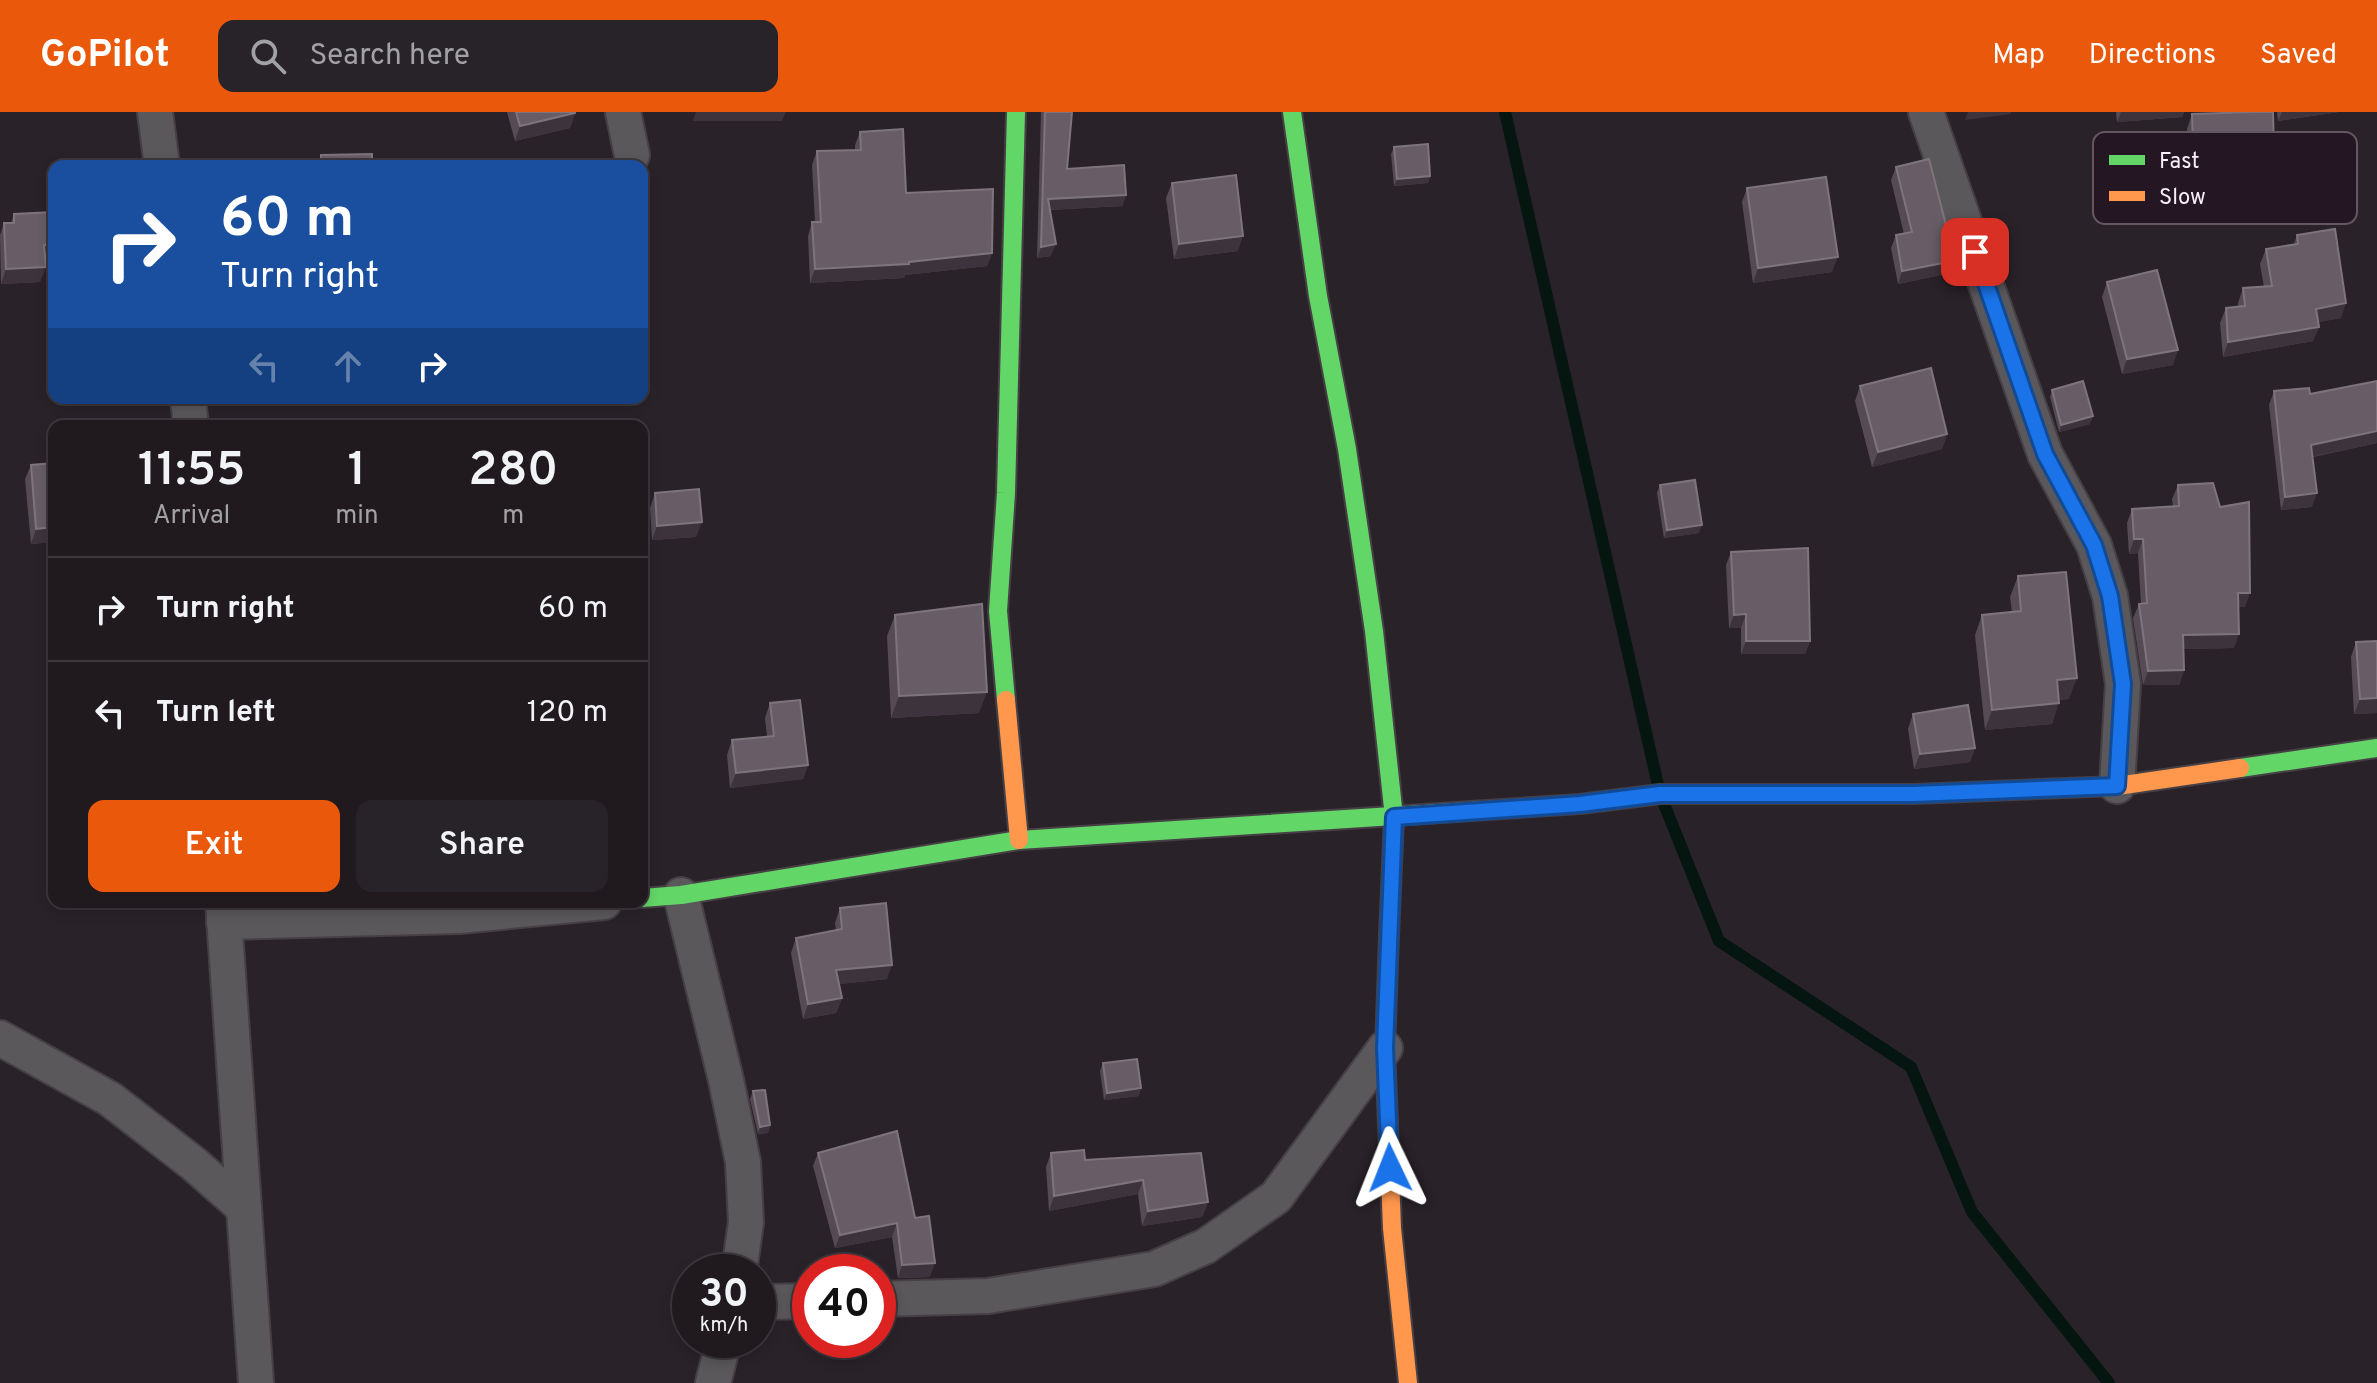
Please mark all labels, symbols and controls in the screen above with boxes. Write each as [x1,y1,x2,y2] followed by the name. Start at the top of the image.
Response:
[218,20,778,92] search box
[40,32,170,81] text: GoPilot
[246,34,290,78] icon: search
[310,38,470,75] text: Search here
[1992,38,2045,74] text: Map
[2089,38,2216,74] text: Directions
[2260,38,2337,74] text: Saved
[2093,132,2357,224] legend
[2159,149,2200,176] text: Fast
[2159,185,2206,212] text: Slow
[220,186,354,256] text: 60 m
[88,192,192,296] icon: right
[1941,218,2009,286] pin
[1953,230,1997,274] icon: arrive
[220,255,379,301] text: Turn right
[242,344,286,388] icon: left
[326,344,370,388] icon: ahead
[410,344,454,388] icon: right
[138,442,246,502] text: 11:55
[348,442,366,502] text: 1
[468,442,558,502] text: 280
[153,500,230,533] text: Arrival
[335,500,379,533] text: min
[502,500,524,533] text: m
[88,587,132,631] icon: right
[156,591,294,628] text: Turn right
[538,591,608,628] text: 60 m
[88,691,132,735] icon: left
[156,695,276,732] text: Turn left
[527,695,608,732] text: 120 m
[88,800,340,892] button: Exit
[356,800,608,892] button: Share
[1348,1126,1432,1210] position arrow
[792,1254,896,1358] speed limit sign: 40
[699,1271,749,1321] text: 30
[700,1313,748,1339] text: km/h

